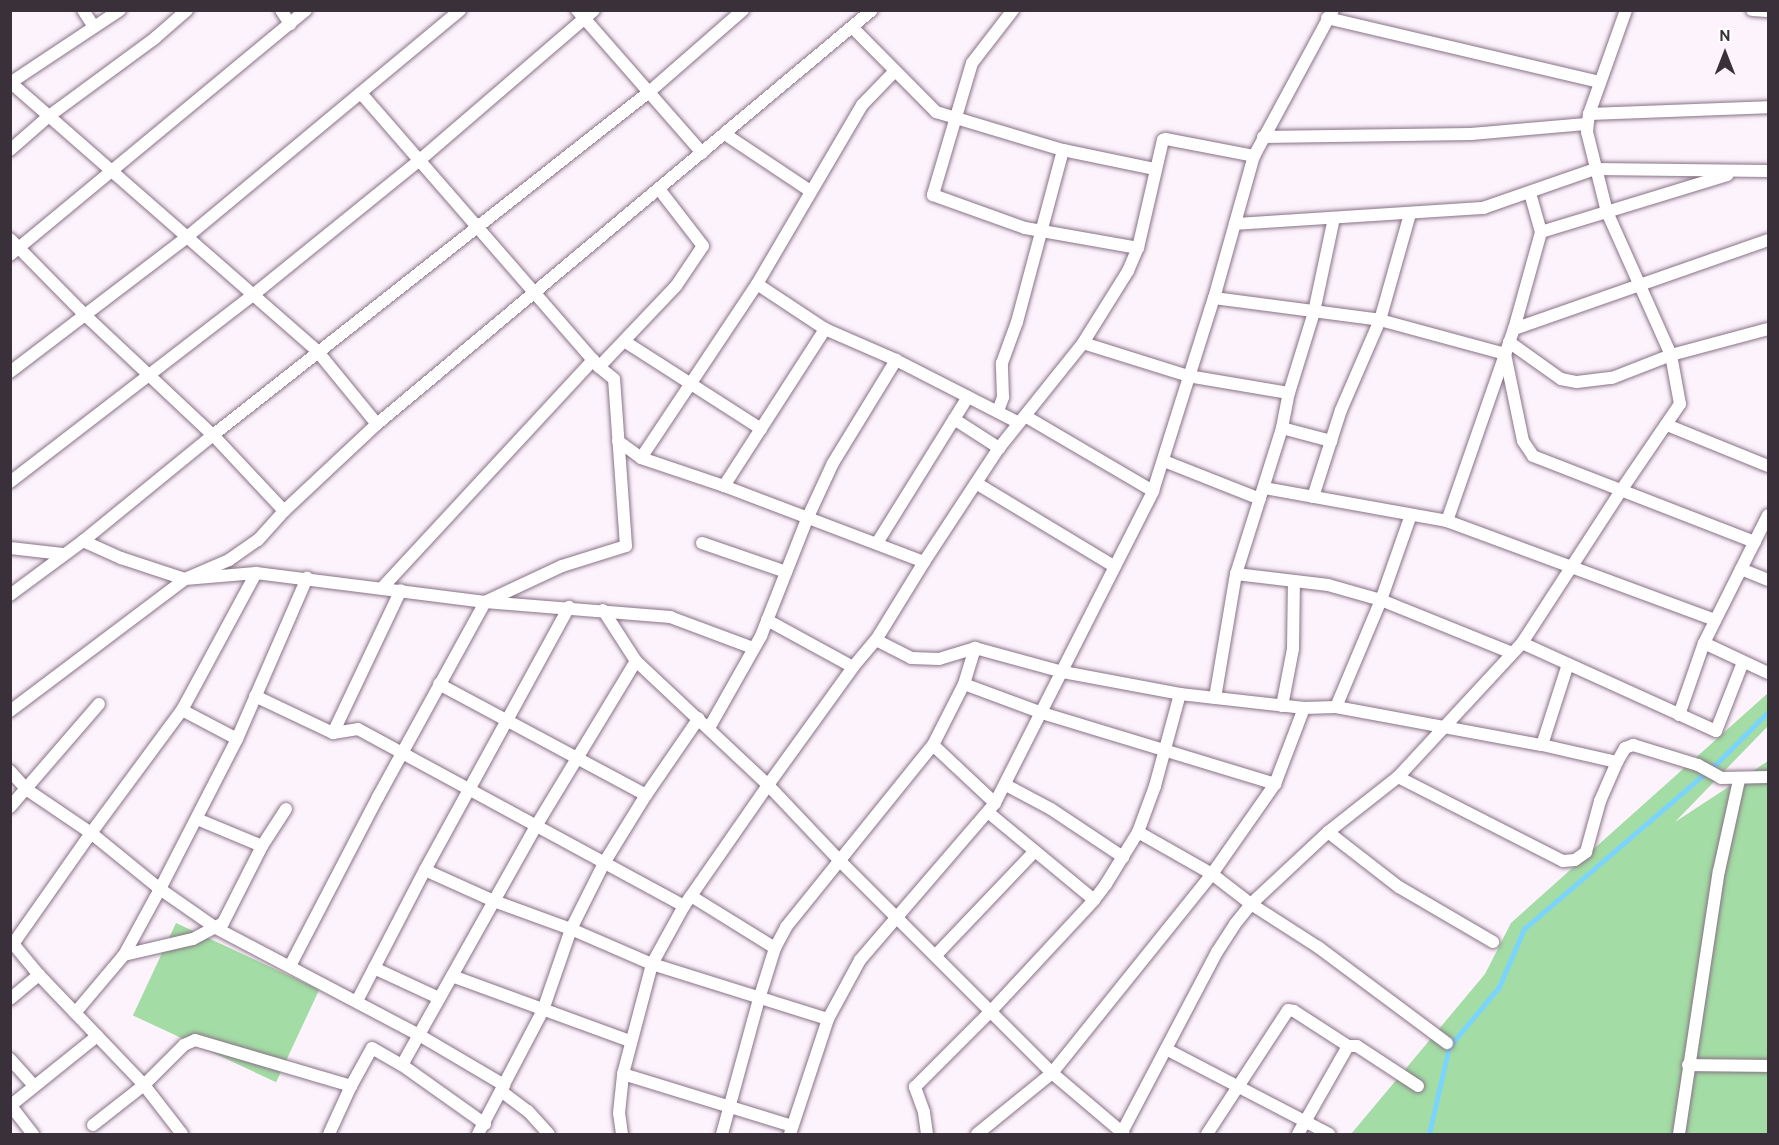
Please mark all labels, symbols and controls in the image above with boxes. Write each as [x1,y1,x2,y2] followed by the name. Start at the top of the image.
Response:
[1695,24,1755,84] north arrow
[1719,26,1731,45] text: N

